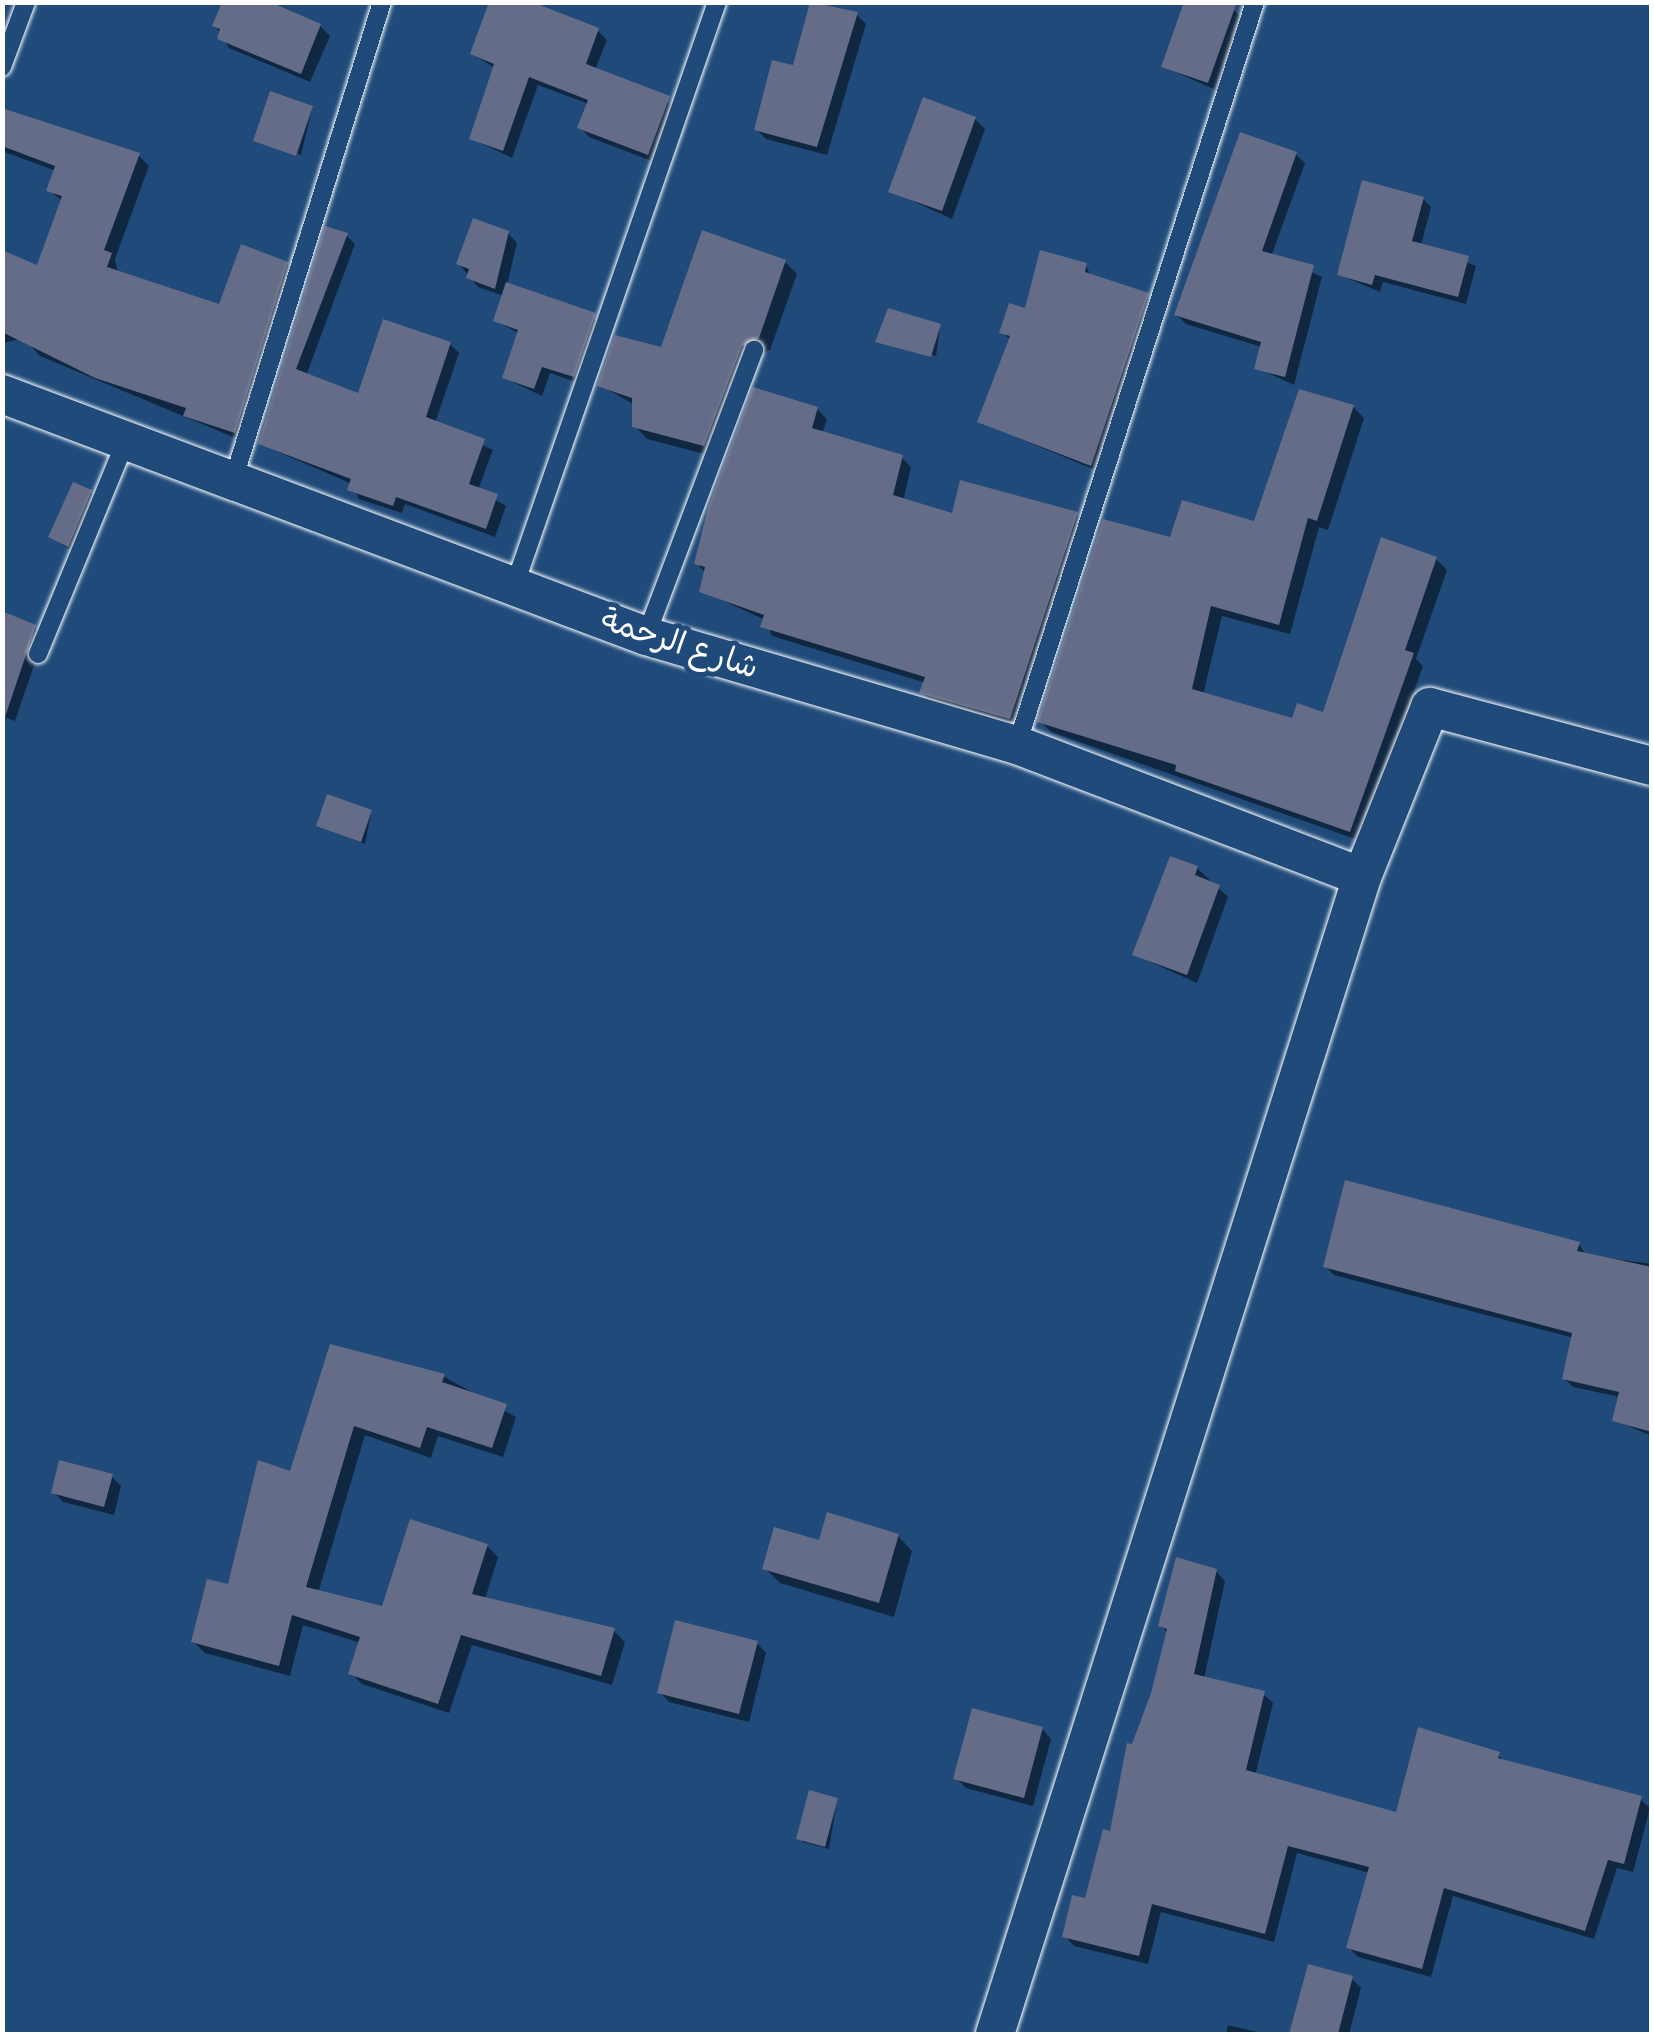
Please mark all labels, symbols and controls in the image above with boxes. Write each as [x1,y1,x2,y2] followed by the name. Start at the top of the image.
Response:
[596,599,764,687] street label: شارع الرحمة

